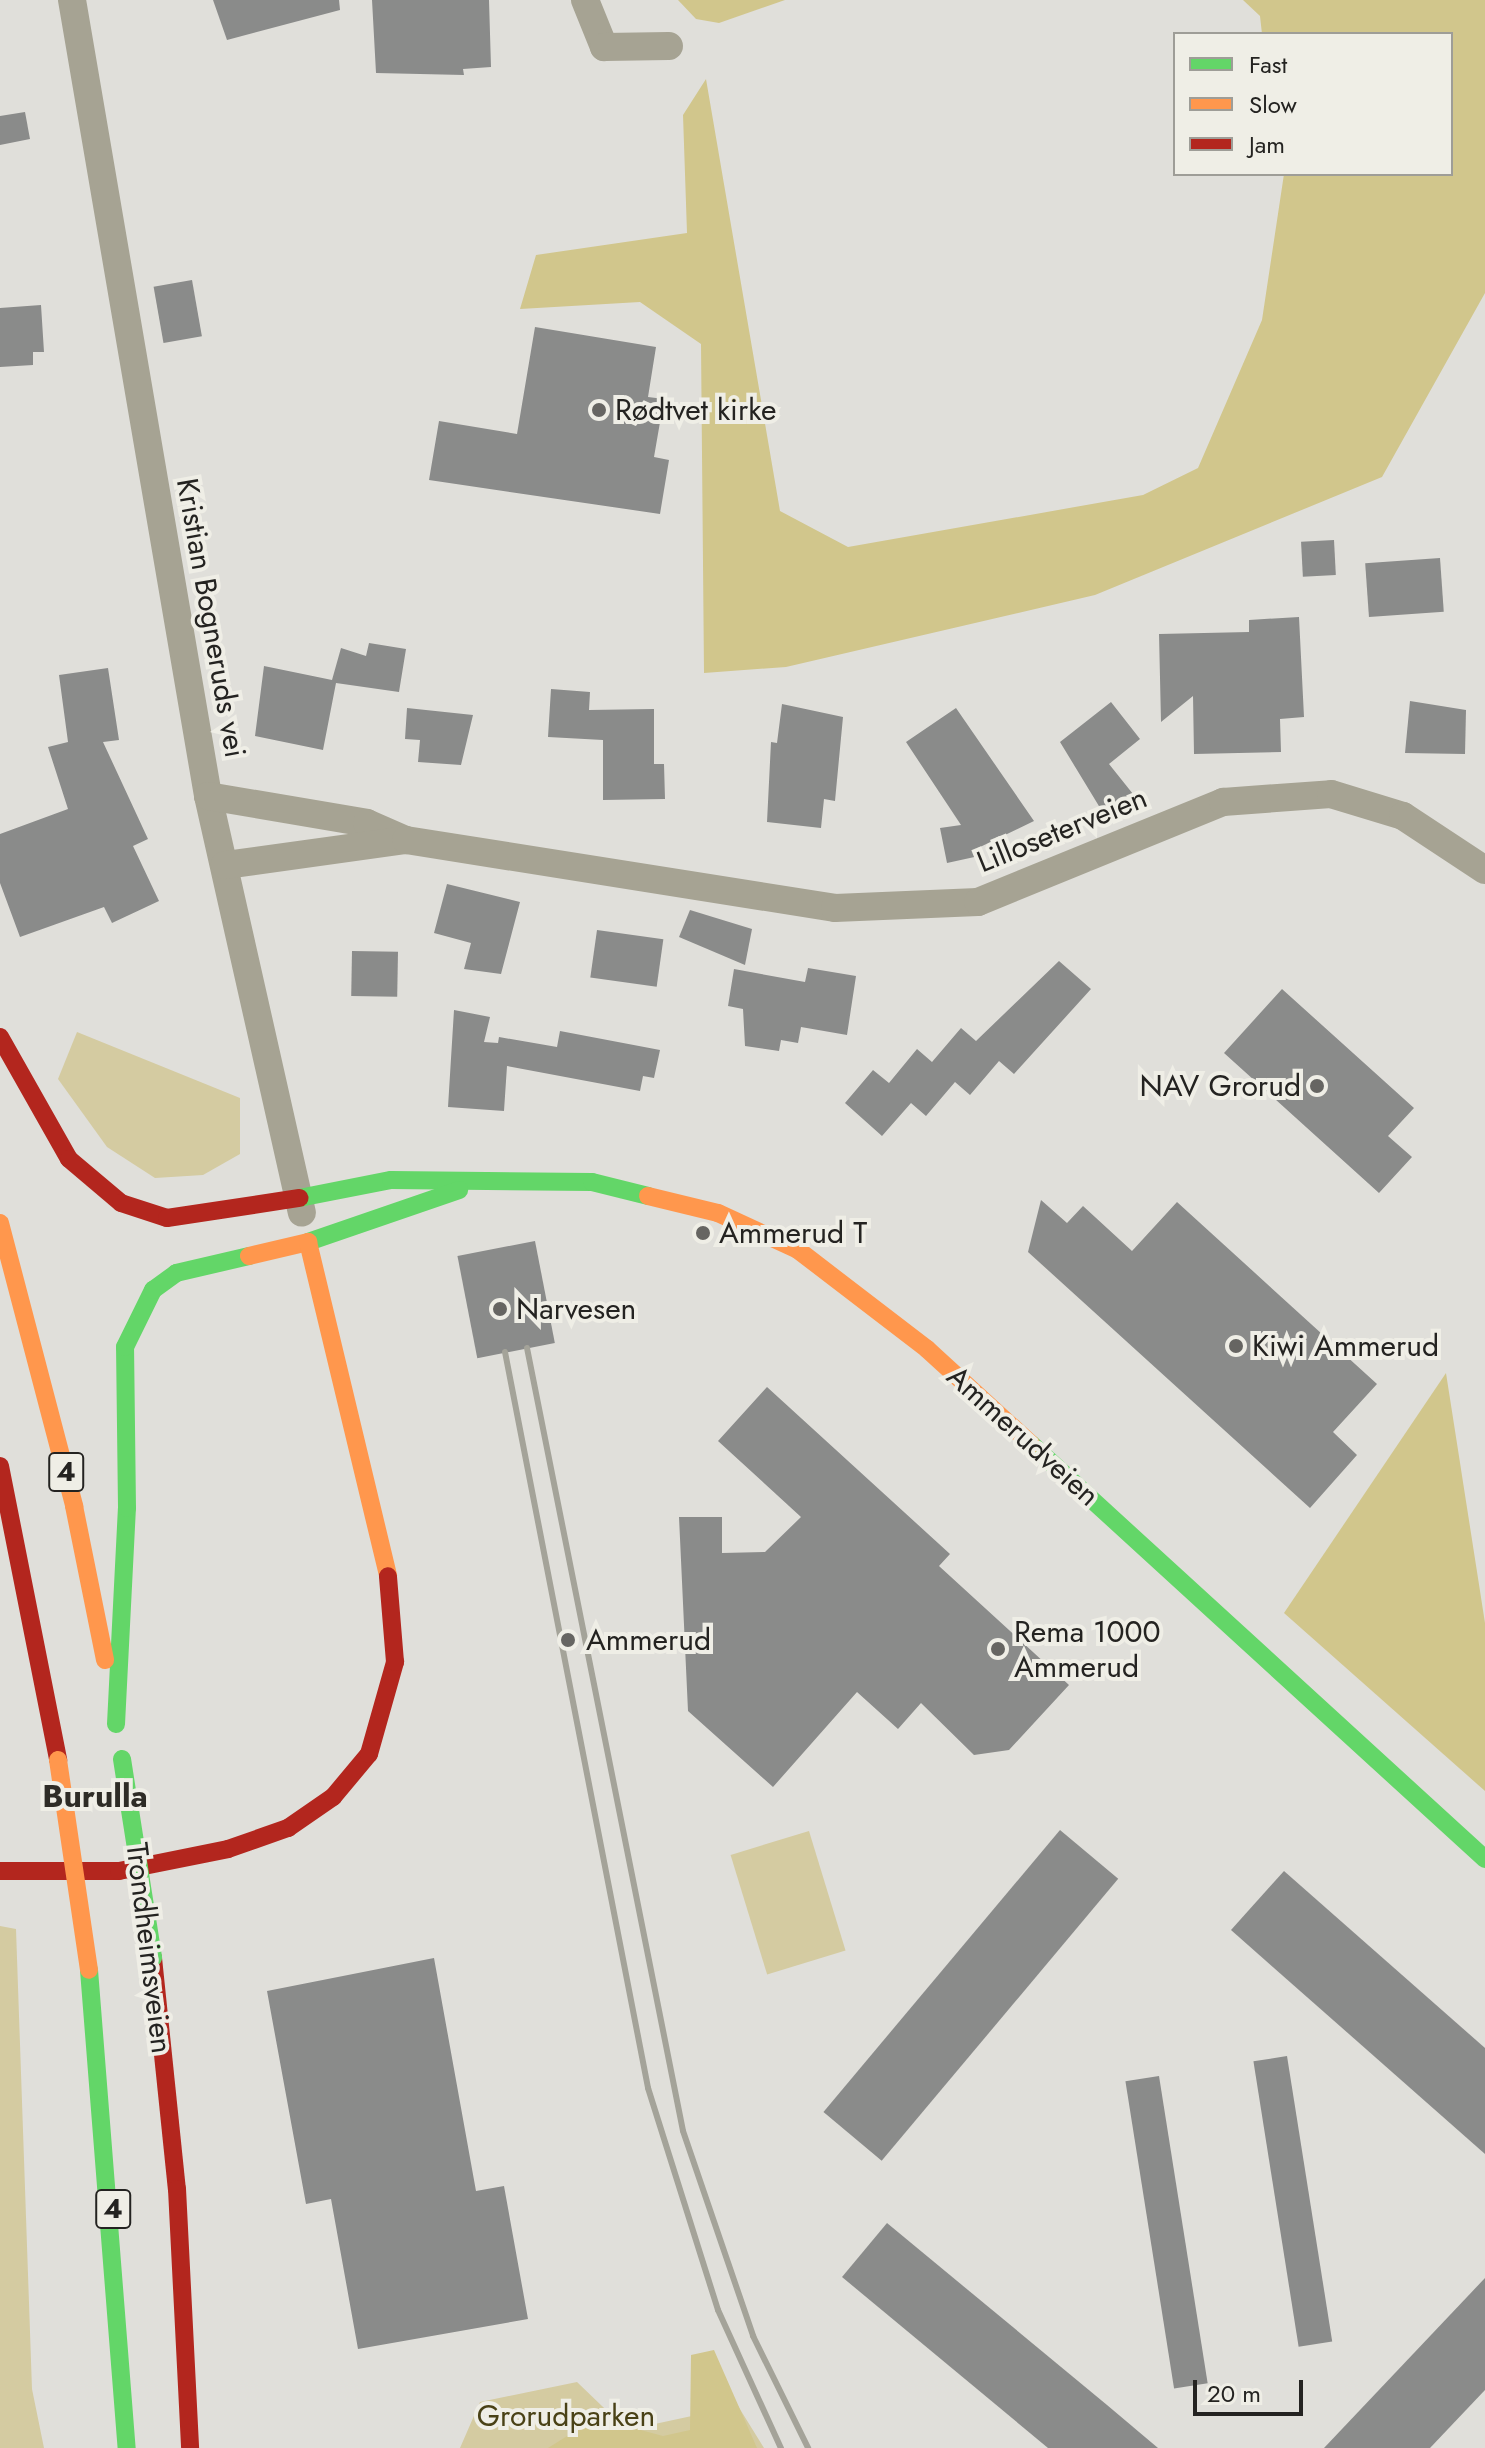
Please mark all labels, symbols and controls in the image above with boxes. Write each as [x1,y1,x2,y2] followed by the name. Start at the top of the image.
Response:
[1173,32,1453,176] legend
[1249,47,1287,82] text: Fast
[1249,87,1297,122] text: Slow
[1249,127,1285,162] text: Jam
[615,392,776,428] place label: Rødtvet kirke
[590,401,608,419] marker: Rødtvet kirke
[169,476,253,760] street label: Kristian Bogneruds vei
[972,780,1152,880] street label: Lilloseterveien
[1140,1068,1301,1104] place label: NAV Grorud
[1308,1077,1326,1095] marker: NAV Grorud
[719,1215,867,1251] place label: Ammerud T
[694,1224,712,1242] marker: Ammerud T
[516,1291,636,1327] place label: Narvesen
[491,1300,509,1318] marker: Narvesen
[1252,1328,1439,1364] place label: Kiwi Ammerud
[1227,1337,1245,1355] marker: Kiwi Ammerud
[939,1358,1107,1514] street label: Ammerudveien
[48,1448,84,1496] road number: 4
[1014,1614,1161,1684] place label: Rema 1000 Ammerud
[586,1622,711,1658] place label: Ammerud
[557,1629,579,1651] marker: Ammerud
[989,1640,1007,1658] marker: Rema 1000 Ammerud
[42,1777,148,1815] district label: Burulla
[118,1841,180,2055] street label: Trondheimsveien
[95,2185,131,2233] road number: 4
[1197,2364,1307,2414] scale bar
[1207,2376,1261,2411] text: 20 m
[477,2398,655,2434] park label: Grorudparken

